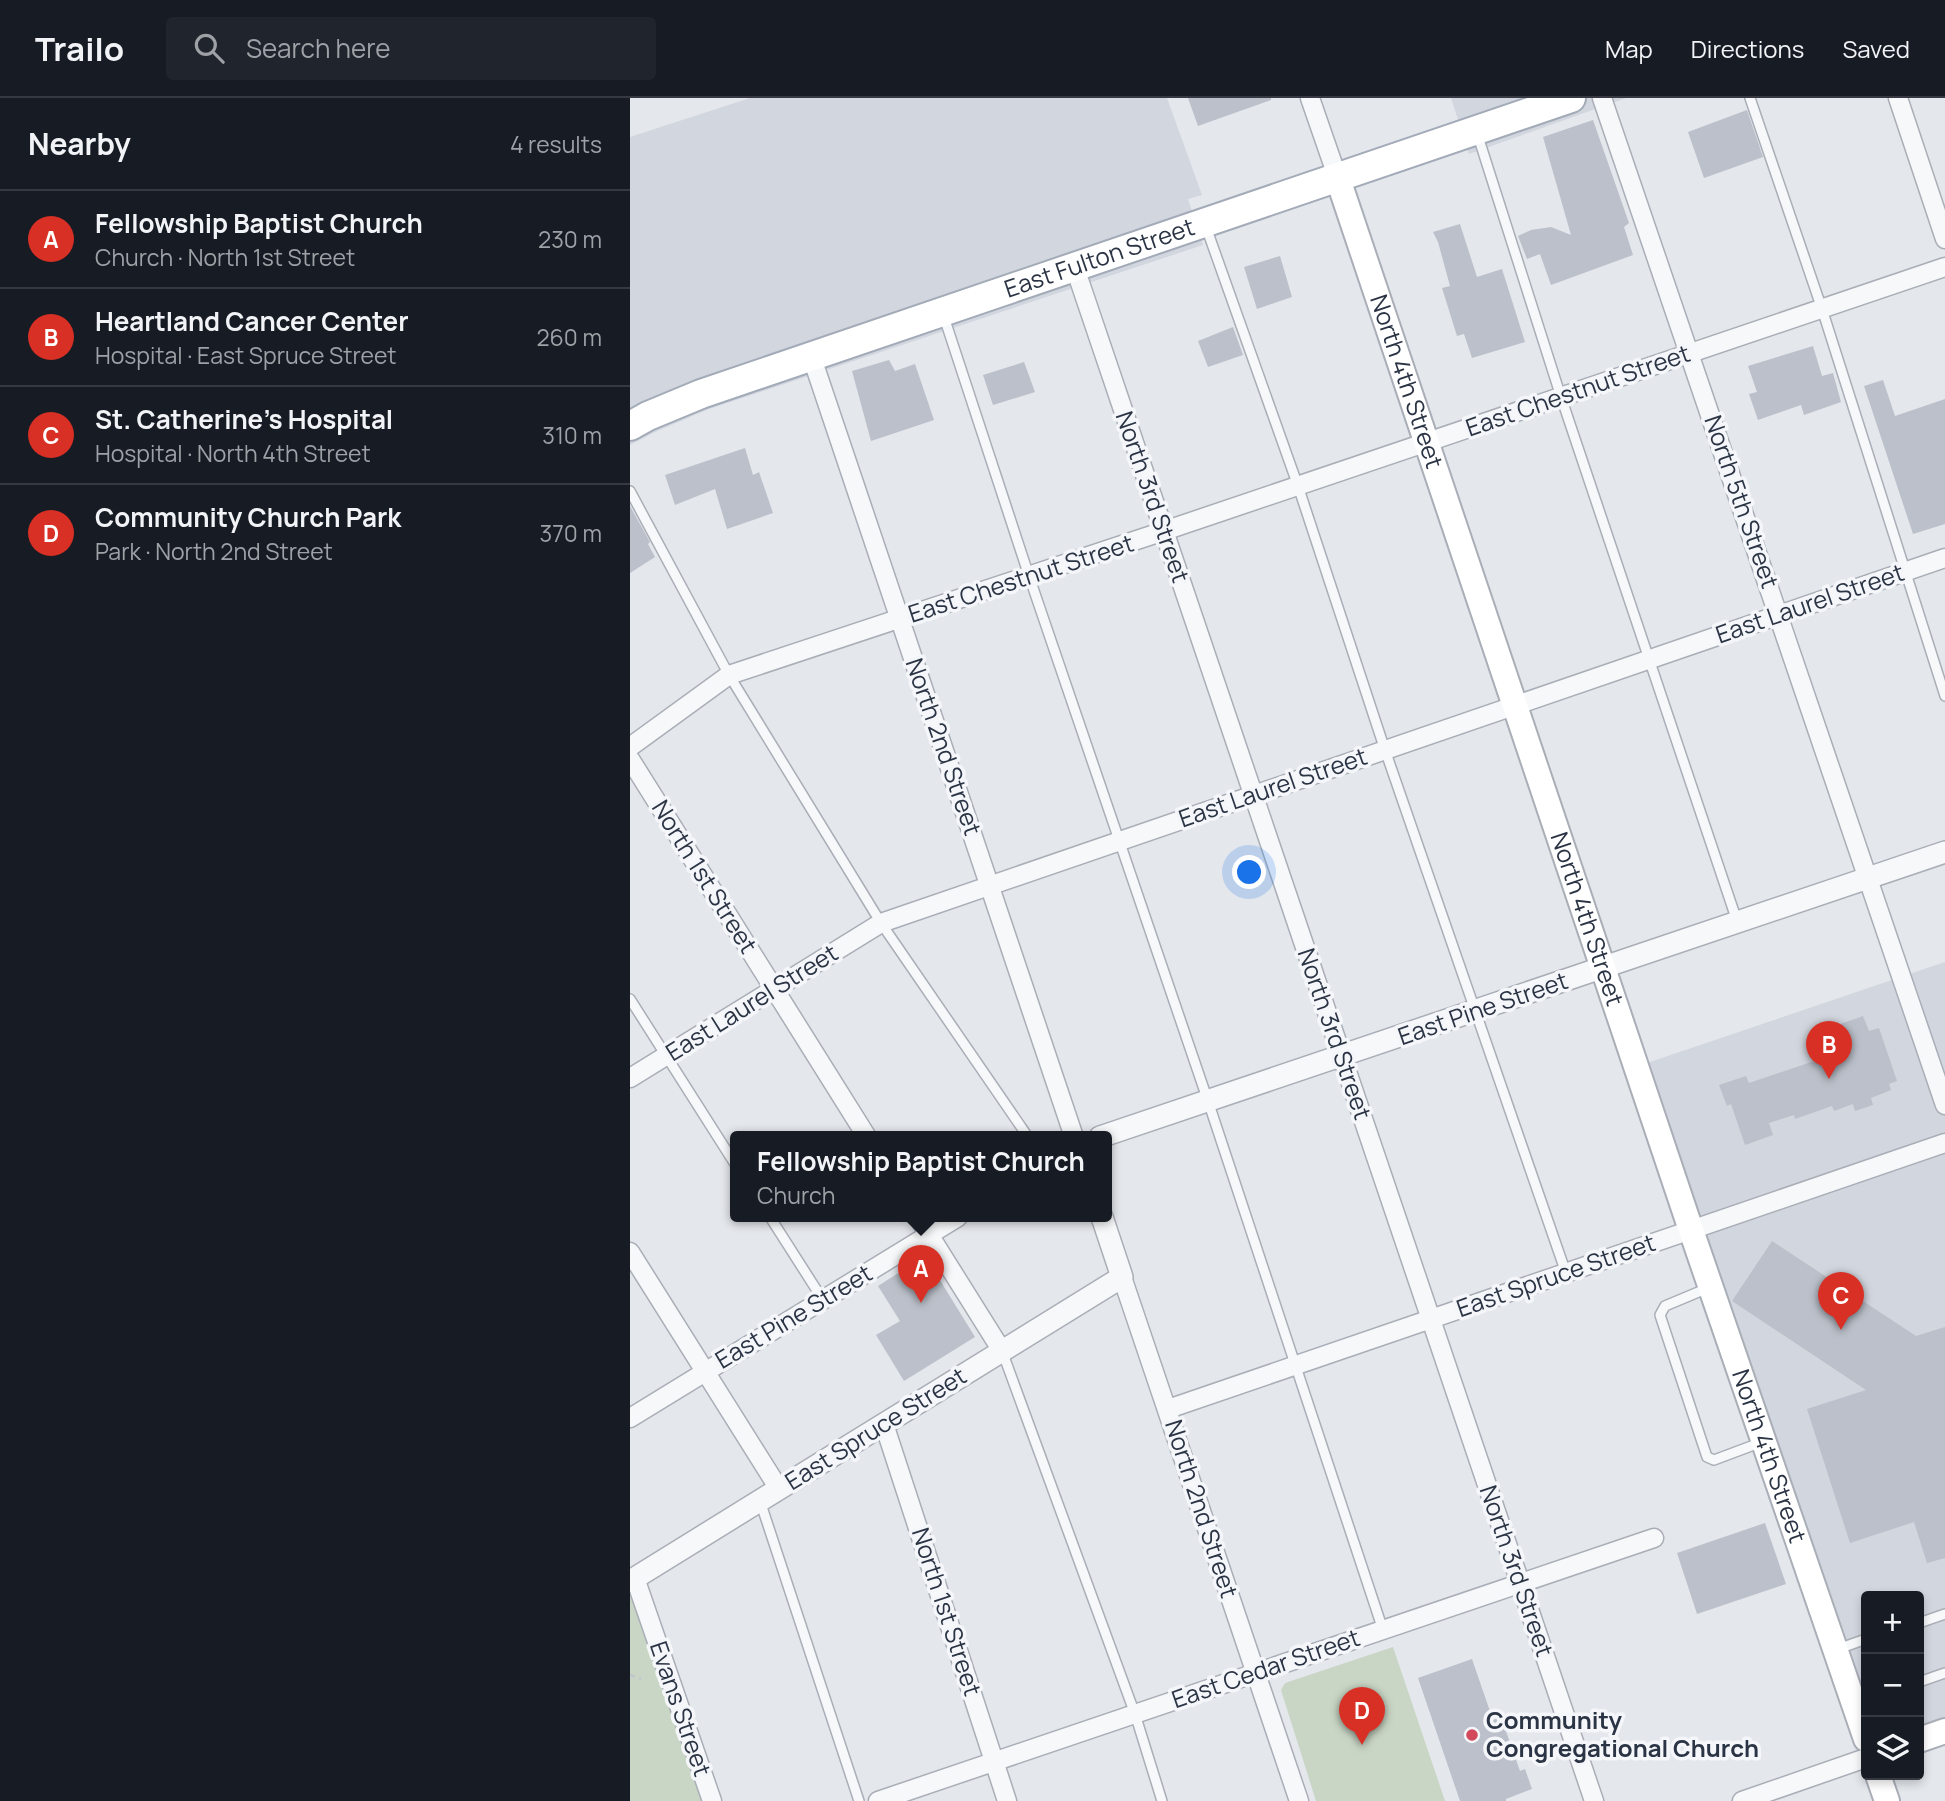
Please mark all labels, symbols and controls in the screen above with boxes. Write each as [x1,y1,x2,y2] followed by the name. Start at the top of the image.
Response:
[166,17,656,80] search box
[35,26,124,71] text: Trailo
[190,29,228,67] icon: search
[246,30,391,66] text: Search here
[1605,32,1653,65] text: Map
[1691,32,1804,65] text: Directions
[1842,32,1910,65] text: Saved
[28,123,131,164] text: Nearby
[510,128,602,160] text: 4 results
[95,205,423,241] text: Fellowship Baptist Church
[1000,209,1199,305] street label: East Fulton Street
[43,223,59,255] text: A
[538,223,602,255] text: 230 m
[95,241,355,273] text: Church · North 1st Street
[1363,290,1452,472] street label: North 4th Street
[95,303,409,339] text: Heartland Cancer Center
[44,321,58,353] text: B
[536,321,602,353] text: 260 m
[1461,336,1694,443] street label: East Chestnut Street
[95,339,397,371] text: Hospital · East Spruce Street
[95,401,393,437] text: St. Catherine's Hospital
[1109,406,1198,587] street label: North 3rd Street
[1697,411,1787,592] street label: North 5th Street
[43,419,60,451] text: C
[542,419,602,451] text: 310 m
[95,437,371,469] text: Hospital · North 4th Street
[95,499,401,535] text: Community Church Park
[43,517,59,549] text: D
[540,517,602,549] text: 370 m
[904,526,1137,630] street label: East Chestnut Street
[95,535,333,567] text: Park · North 2nd Street
[1711,555,1908,650] street label: East Laurel Street
[899,654,990,839] street label: North 2nd Street
[1174,739,1371,834] street label: East Laurel Street
[645,793,766,959] street label: North 1st Street
[1544,827,1633,1010] street label: North 4th Street
[1232,855,1266,889] your location
[659,935,844,1068] street label: East Laurel Street
[1291,943,1380,1124] street label: North 3rd Street
[1393,963,1572,1052] street label: East Pine Street
[1806,1021,1852,1079] pin: B
[730,1131,1112,1222] popup
[757,1143,1085,1179] text: Fellowship Baptist Church
[757,1179,835,1211] text: Church
[1452,1225,1659,1324] street label: East Spruce Street
[898,1245,944,1303] pin: A
[709,1256,878,1376] street label: East Pine Street
[1818,1272,1864,1330] pin: C
[778,1359,972,1497] street label: East Spruce Street
[1725,1365,1815,1547] street label: North 4th Street
[1158,1415,1247,1602] street label: North 2nd Street
[1473,1480,1562,1661] street label: North 3rd Street
[905,1523,990,1700] street label: North 1st Street
[1861,1591,1924,1780] map controls
[1861,1591,1924,1654] button: +
[1167,1620,1364,1715] street label: East Cedar Street
[643,1637,720,1780] street label: Evans Street
[1861,1654,1924,1717] button: −
[1339,1687,1385,1745] pin: D
[1486,1703,1759,1764] place label: Community Congregational Church
[1861,1717,1924,1780] button: layers
[1464,1727,1480,1743] marker: Community Congregational Church

